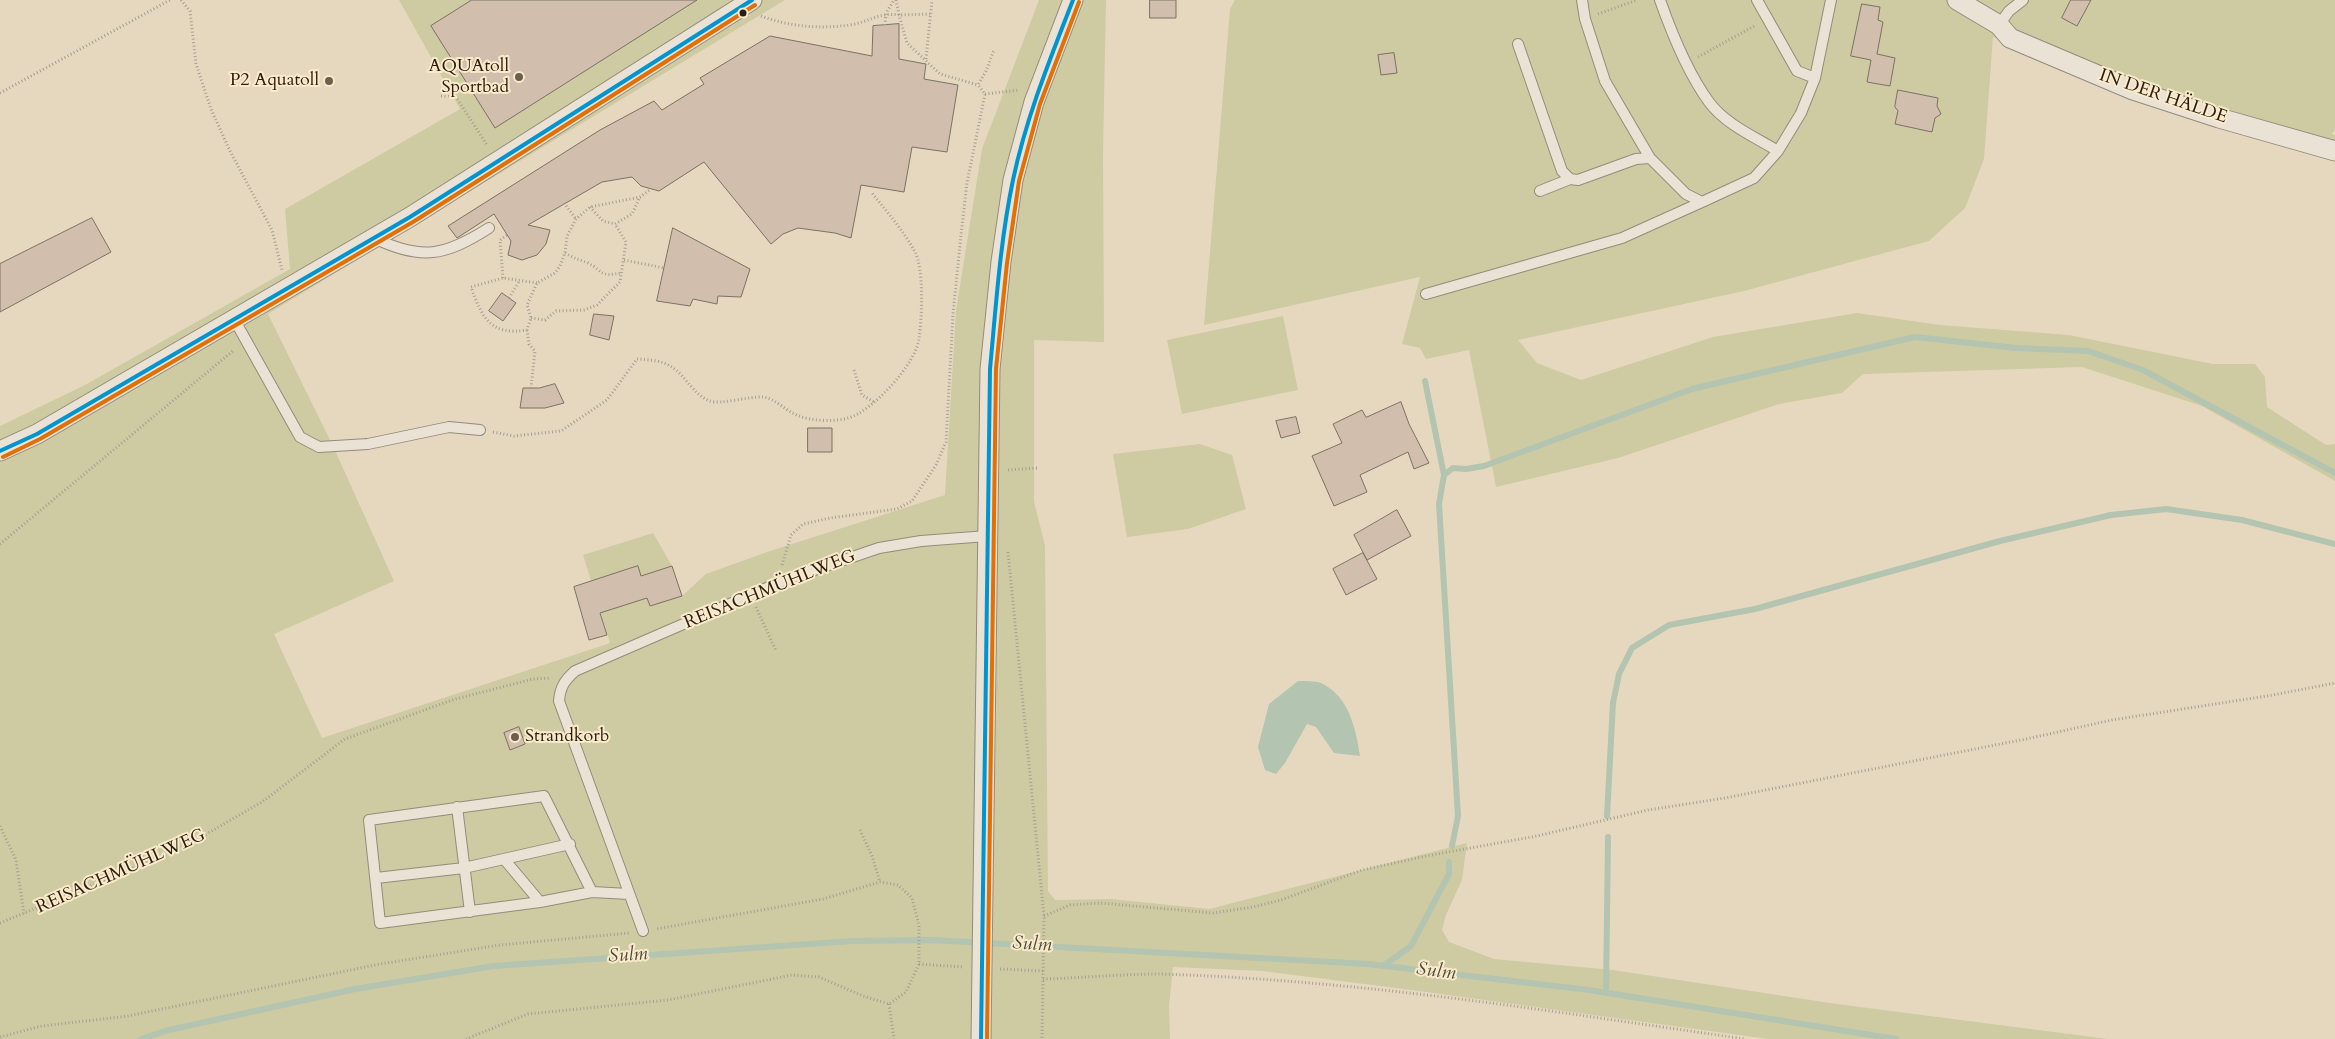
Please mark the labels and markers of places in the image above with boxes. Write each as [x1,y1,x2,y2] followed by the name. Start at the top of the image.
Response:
[738,8,748,18] unlabelled marker
[429,56,509,98] place label: AQUAtoll Sportbad
[230,70,319,92] place label: P2 Aquatoll
[513,71,525,83] marker: AQUAtoll Sportbad
[323,75,335,87] marker: P2 Aquatoll
[525,726,609,748] place label: Strandkorb
[509,731,521,743] marker: Strandkorb

